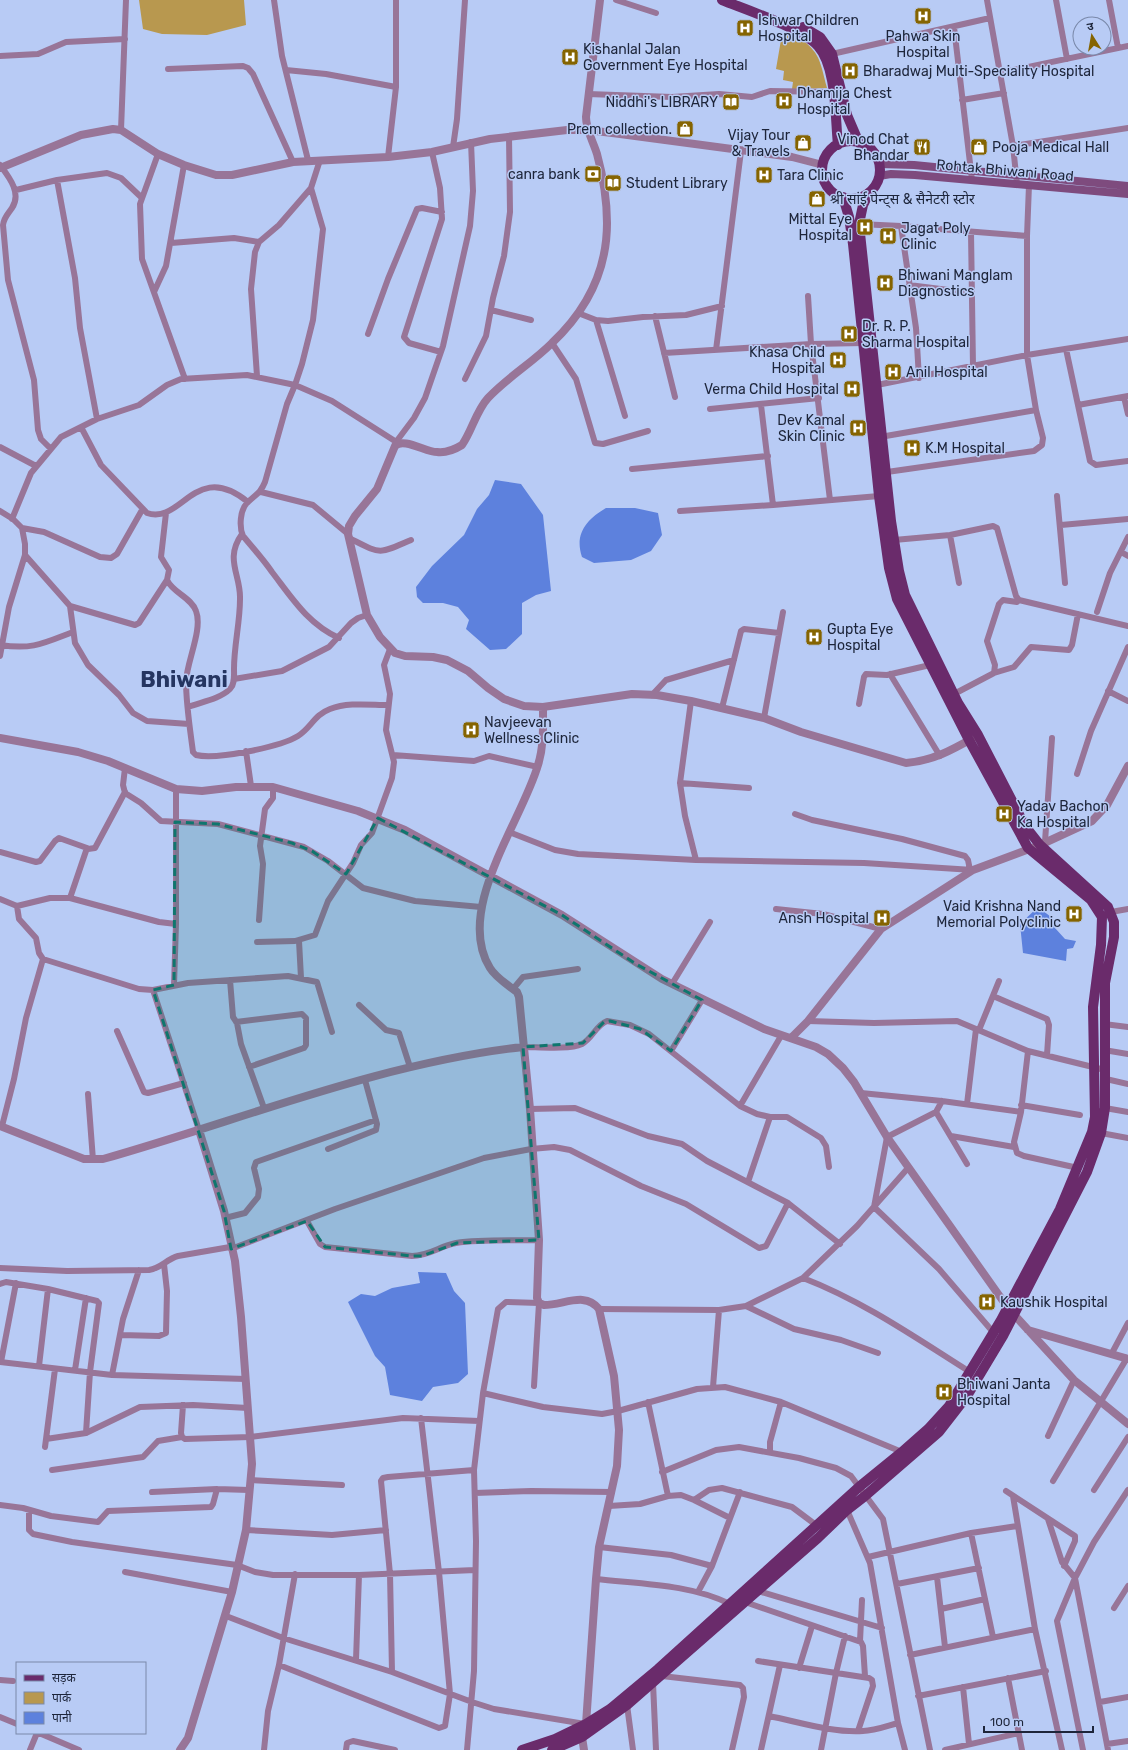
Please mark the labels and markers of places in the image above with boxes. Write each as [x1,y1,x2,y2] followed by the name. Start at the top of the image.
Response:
[913,6,933,26] hospital icon: Pahwa Skin Hospital
[758,12,859,45] place label: Ishwar Children Hospital
[735,18,755,38] hospital icon: Ishwar Children Hospital
[886,28,961,61] place label: Pahwa Skin Hospital
[583,41,748,74] place label: Kishanlal Jalan Government Eye Hospital
[560,47,580,67] hospital icon: Kishanlal Jalan Government Eye Hospital
[840,61,860,81] hospital icon: Bharadwaj Multi-Speciality Hospital
[863,63,1094,80] place label: Bharadwaj Multi-Speciality Hospital
[797,85,892,118] place label: Dhamija Chest Hospital
[774,91,794,111] hospital icon: Dhamija Chest Hospital
[721,92,741,112] library icon: Niddhi's LIBRARY
[605,94,718,111] place label: Niddhi's LIBRARY
[675,119,695,139] shop icon: Prem collection.
[567,121,672,138] place label: Prem collection.
[727,127,791,160] place label: Vijay Tour & Travels
[837,131,910,164] place label: Vinod Chat Bhandar
[793,133,813,153] shop icon: Vijay Tour & Travels
[912,137,932,157] restaurant icon: Vinod Chat Bhandar
[969,137,989,157] shop icon: Pooja Medical Hall
[992,139,1109,156] place label: Pooja Medical Hall
[583,164,603,184] bank icon: canra bank
[754,165,774,185] hospital icon: Tara Clinic
[508,166,581,183] place label: canra bank
[777,167,844,184] place label: Tara Clinic
[603,173,623,193] library icon: Student Library
[626,175,728,192] place label: Student Library
[807,189,827,209] shop icon: श्री सांई पेन्ट्स & सैनेटरी स्टोर
[830,190,975,209] place label: श्री सांई पेन्ट्स & सैनेटरी स्टोर
[788,211,852,244] place label: Mittal Eye Hospital
[855,217,875,237] hospital icon: Mittal Eye Hospital
[901,220,971,253] place label: Jagat Poly Clinic
[878,226,898,246] hospital icon: Jagat Poly Clinic
[898,267,1013,300] place label: Bhiwani Manglam Diagnostics
[875,273,895,293] hospital icon: Bhiwani Manglam Diagnostics
[862,318,969,351] place label: Dr. R. P. Sharma Hospital
[839,324,859,344] hospital icon: Dr. R. P. Sharma Hospital
[749,344,825,377] place label: Khasa Child Hospital
[828,350,848,370] hospital icon: Khasa Child Hospital
[883,362,903,382] hospital icon: Anil Hospital
[906,364,988,381] place label: Anil Hospital
[842,379,862,399] hospital icon: Verma Child Hospital
[704,381,839,398] place label: Verma Child Hospital
[777,412,845,445] place label: Dev Kamal Skin Clinic
[848,418,868,438] hospital icon: Dev Kamal Skin Clinic
[902,438,922,458] hospital icon: K.M Hospital
[925,440,1005,457] place label: K.M Hospital
[827,621,894,654] place label: Gupta Eye Hospital
[804,627,824,647] hospital icon: Gupta Eye Hospital
[484,714,580,747] place label: Navjeevan Wellness Clinic
[461,720,481,740] hospital icon: Navjeevan Wellness Clinic
[1017,798,1109,831] place label: Yadav Bachon Ka Hospital
[994,804,1014,824] hospital icon: Yadav Bachon Ka Hospital
[936,898,1061,931] place label: Vaid Krishna Nand Memorial Polyclinic
[1064,904,1084,924] hospital icon: Vaid Krishna Nand Memorial Polyclinic
[872,908,892,928] hospital icon: Ansh Hospital
[779,910,869,927] place label: Ansh Hospital
[977,1292,997,1312] hospital icon: Kaushik Hospital
[1000,1294,1108,1311] place label: Kaushik Hospital
[957,1376,1050,1409] place label: Bhiwani Janta Hospital
[934,1382,954,1402] hospital icon: Bhiwani Janta Hospital

